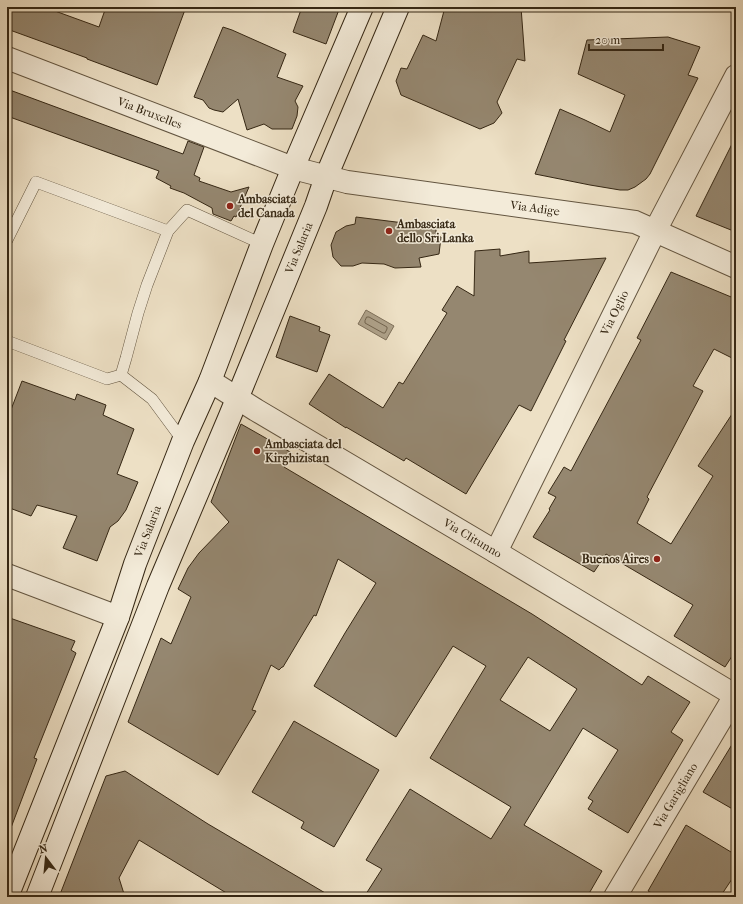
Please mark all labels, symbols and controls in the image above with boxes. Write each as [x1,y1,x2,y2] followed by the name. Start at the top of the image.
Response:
[589,26,663,52] scale bar
[595,33,620,47] text: 20 m
[115,94,185,132] street label: Via Bruxelles
[237,192,297,220] place label: Ambasciata del Canada
[508,198,561,218] street label: Via Adige
[225,201,235,211] marker: Ambasciata del Canada
[396,217,474,245] place label: Ambasciata dello Sri Lanka
[282,220,316,277] street label: Via Salaria
[384,226,394,236] marker: Ambasciata dello Sri Lanka
[597,288,631,338] street label: Via Oglio
[264,437,342,466] place label: Ambasciata del Kirghizistan
[252,446,262,456] marker: Ambasciata del Kirghizistan
[131,503,164,560] street label: Via Salaria
[440,515,504,561] street label: Via Clitunno
[582,552,650,566] place label: Buenos Aires
[652,554,662,564] marker: Buenos Aires
[650,760,700,832] street label: Via Garigliano
[26,838,66,878] north arrow
[38,841,50,856] text: N

